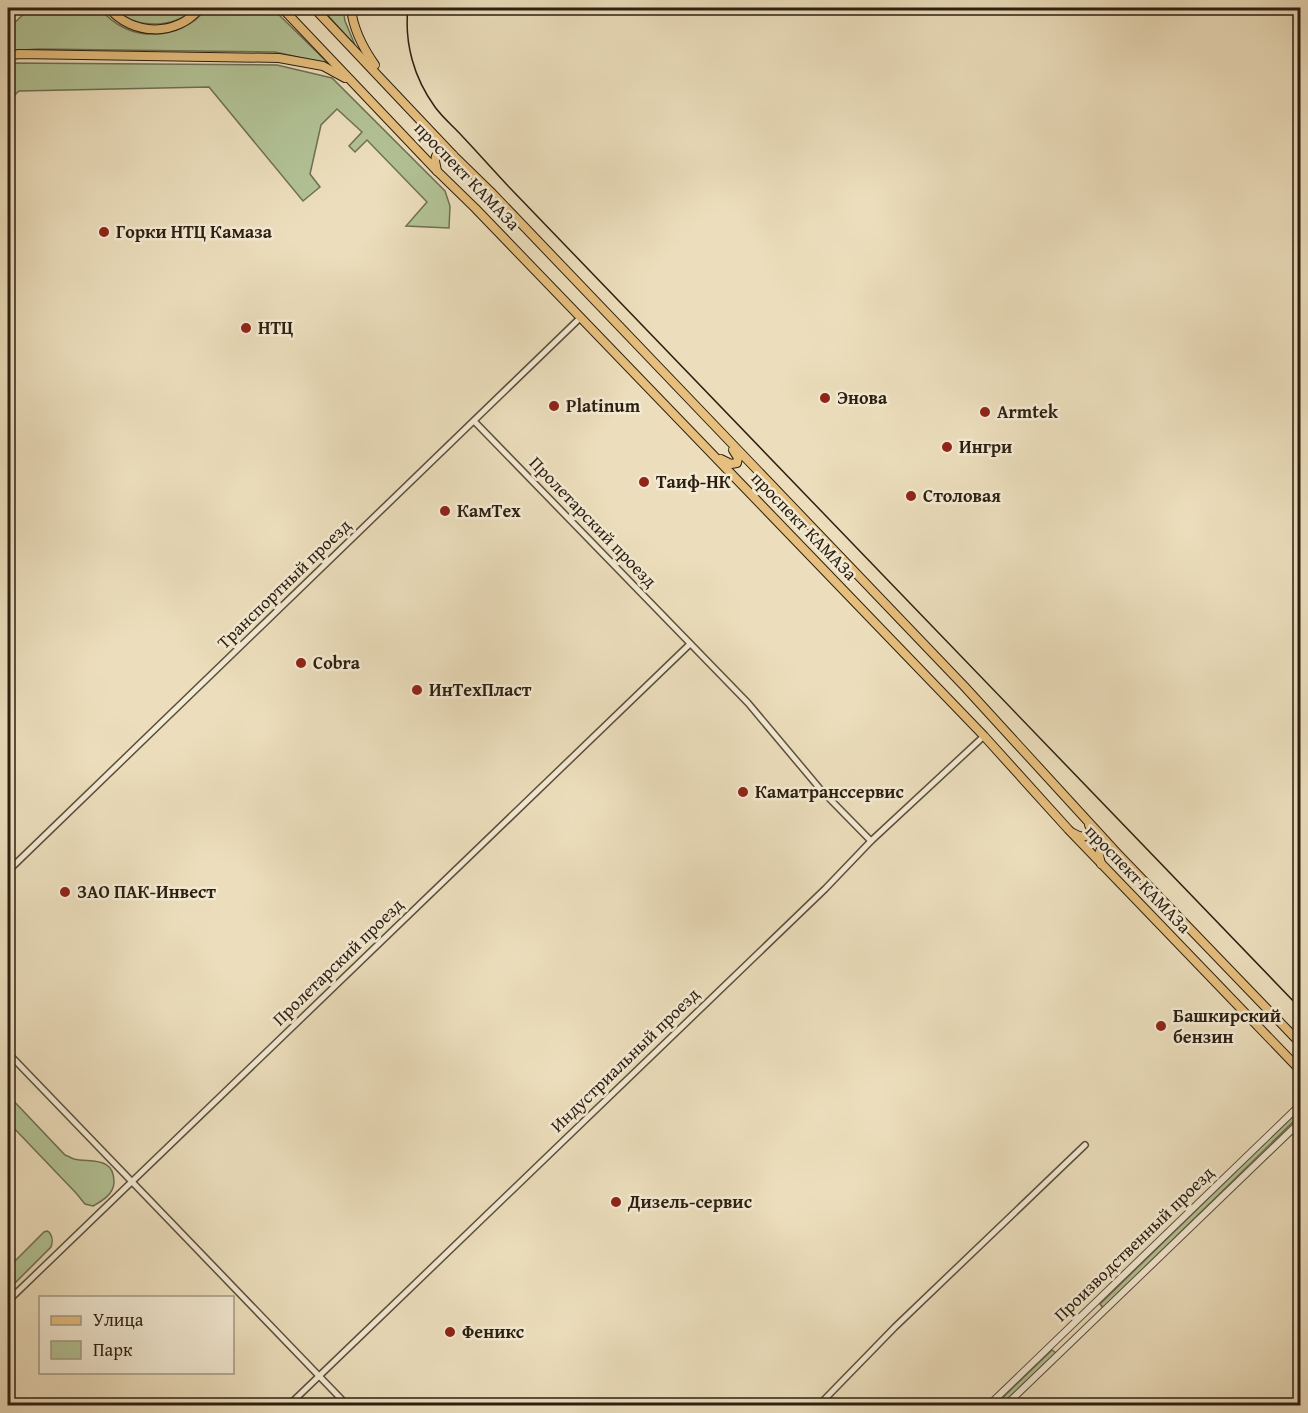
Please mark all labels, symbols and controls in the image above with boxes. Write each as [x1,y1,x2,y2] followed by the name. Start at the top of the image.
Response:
[408,115,527,237] street label: проспект КАМАЗа
[116,218,273,245] place label: Горки НТЦ Камаза
[97,225,111,239] marker: Горки НТЦ Камаза
[258,314,294,341] place label: НТЦ
[239,321,253,335] marker: НТЦ
[837,384,888,411] place label: Энова
[818,391,832,405] marker: Энова
[566,392,641,419] place label: Platinum
[997,398,1059,425] place label: Armtek
[547,399,561,413] marker: Platinum
[978,405,992,419] marker: Armtek
[959,433,1012,460] place label: Ингри
[940,440,954,454] marker: Ингри
[523,450,664,594] street label: Пролетарский проезд
[745,465,864,587] street label: проспект КАМАЗа
[656,468,731,495] place label: Таиф-НК
[637,475,651,489] marker: Таиф-НК
[923,482,1001,509] place label: Столовая
[904,489,918,503] marker: Столовая
[457,497,521,524] place label: КамТех
[438,504,452,518] marker: КамТех
[210,512,357,655] street label: Транспортный проезд
[313,649,361,676] place label: Cobra
[294,656,308,670] marker: Cobra
[429,676,532,703] place label: ИнТехПласт
[410,683,424,697] marker: ИнТехПласт
[755,778,904,805] place label: Каматранссервис
[736,785,750,799] marker: Каматранссервис
[1079,818,1198,940] street label: проспект КАМАЗа
[77,878,216,905] place label: ЗАО ПАК-Инвест
[58,885,72,899] marker: ЗАО ПАК-Инвест
[266,891,410,1032] street label: Пролетарский проезд
[544,981,706,1138] street label: Индустриальный проезд
[1173,1002,1281,1050] place label: Башкирский бензин
[1154,1019,1168,1033] marker: Башкирский бензин
[1047,1159,1220,1328] street label: Производственный проезд
[627,1188,752,1215] place label: Дизель-сервис
[609,1195,623,1209] marker: Дизель-сервис
[39,1296,234,1374] legend
[93,1306,144,1333] text: Улица
[462,1318,524,1345] place label: Феникс
[443,1325,457,1339] marker: Феникс
[93,1336,133,1363] text: Парк

